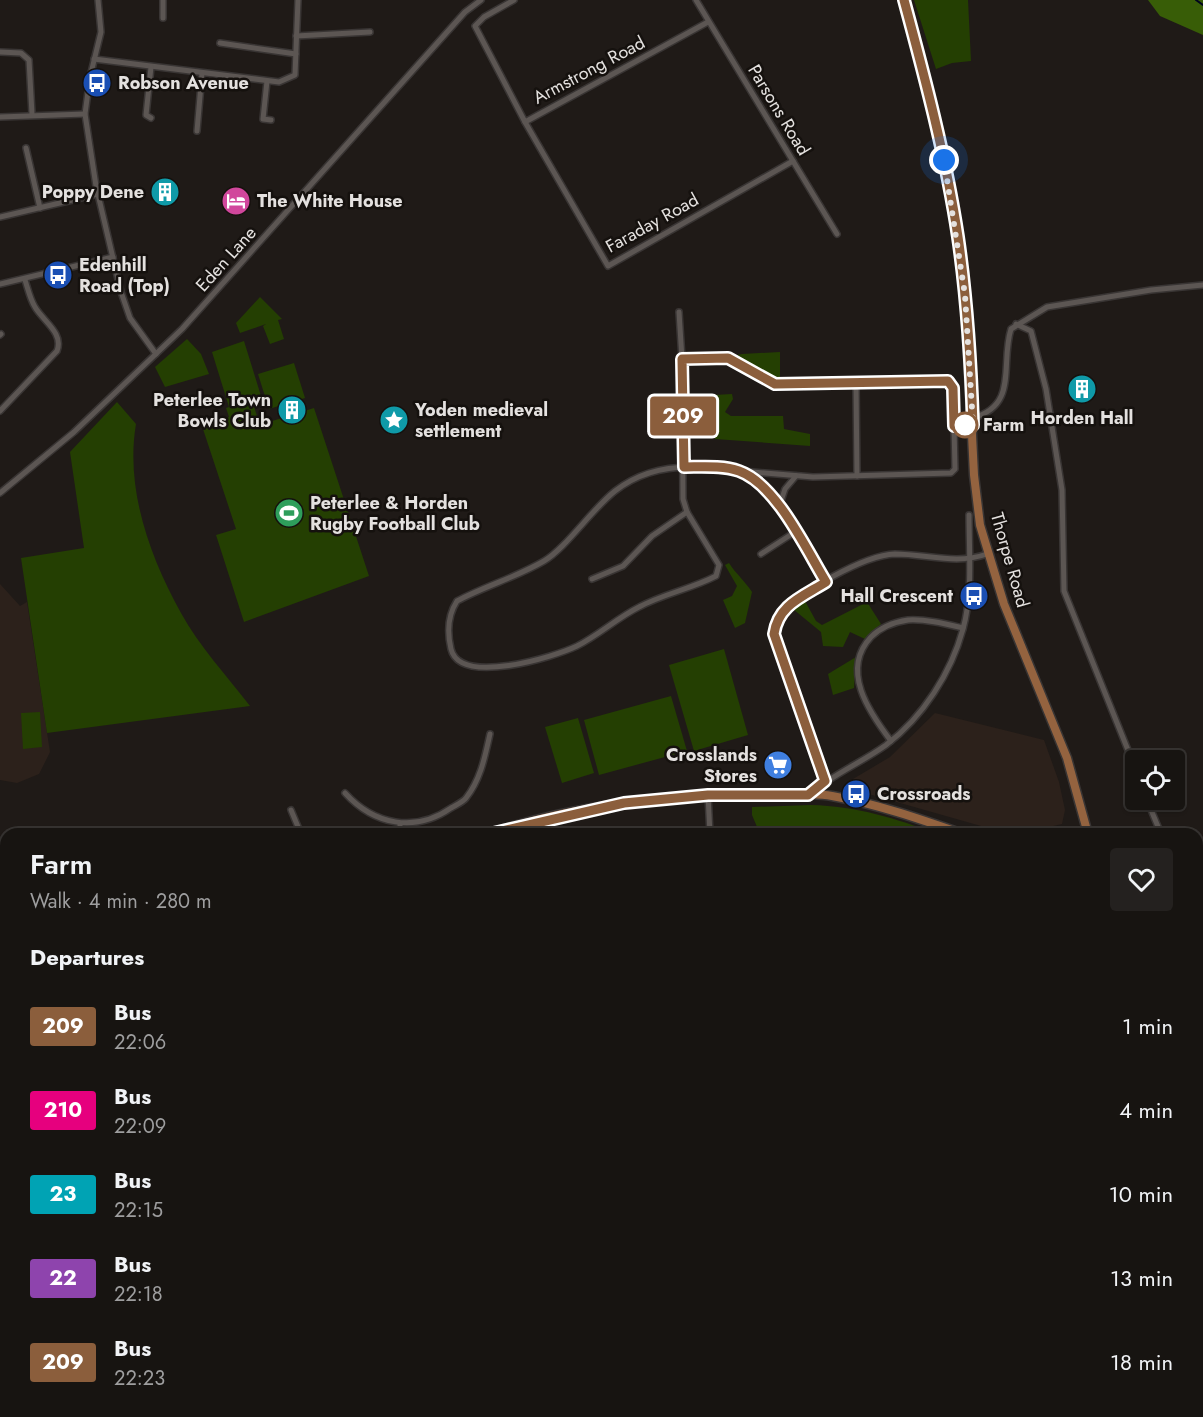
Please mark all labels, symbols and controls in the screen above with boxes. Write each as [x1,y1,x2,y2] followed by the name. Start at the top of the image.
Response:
[528,30,650,110] street label: Armstrong Road
[742,60,816,160] street label: Parsons Road
[81,67,113,99] bus stop icon: Robson Avenue
[118,70,249,96] place label: Robson Avenue
[929,145,959,175] your location
[149,176,181,208] building icon: Poppy Dene
[42,179,144,205] place label: Poppy Dene
[220,185,252,217] hotel icon: The White House
[601,187,703,259] street label: Faraday Road
[257,188,403,214] place label: The White House
[190,221,262,297] street label: Eden Lane
[79,252,170,299] place label: Edenhill Road (Top)
[42,259,74,291] bus stop icon: Edenhill Road (Top)
[1066,373,1098,405] building icon: Horden Hall
[153,387,271,434] place label: Peterlee Town Bowls Club
[276,394,308,426] building icon: Peterlee Town Bowls Club
[648,396,718,436] line badge: 209
[414,397,548,444] place label: Yoden medieval settlement
[662,401,704,431] text: 209
[378,404,410,436] place icon: Yoden medieval settlement
[1031,405,1133,431] place label: Horden Hall
[952,412,978,438] marker: Farm
[983,412,1024,438] place label: Farm
[310,490,480,537] place label: Peterlee & Horden Rugby Football Club
[273,497,305,529] sports icon: Peterlee & Horden Rugby Football Club
[984,510,1036,610] street label: Thorpe Road
[958,580,990,612] bus stop icon: Hall Crescent
[840,583,953,609] place label: Hall Crescent
[666,742,757,789] place label: Crosslands Stores
[762,749,794,781] supermarket icon: Crosslands Stores
[1125,750,1185,810] map controls
[1125,750,1185,810] button: locate
[840,778,872,810] bus stop icon: Crossroads
[877,781,971,807] place label: Crossroads
[30,844,92,885] text: Farm
[1110,848,1173,911] button: heart
[30,887,212,916] text: Walk · 4 min · 280 m
[30,941,144,973] text: Departures
[114,996,151,1028] text: Bus
[1122,1010,1173,1042] text: 1 min
[42,1011,84,1041] text: 209
[114,1028,166,1057] text: 22:06
[114,1080,151,1112] text: Bus
[1119,1094,1173,1126] text: 4 min
[44,1095,82,1125] text: 210
[114,1112,166,1141] text: 22:09
[114,1164,151,1196] text: Bus
[1109,1178,1173,1210] text: 10 min
[50,1179,76,1209] text: 23
[114,1196,163,1225] text: 22:15
[114,1248,151,1280] text: Bus
[1110,1262,1173,1294] text: 13 min
[49,1263,77,1293] text: 22
[114,1280,163,1309] text: 22:18
[114,1332,151,1364] text: Bus
[1110,1346,1173,1378] text: 18 min
[42,1347,84,1377] text: 209
[114,1364,165,1393] text: 22:23

